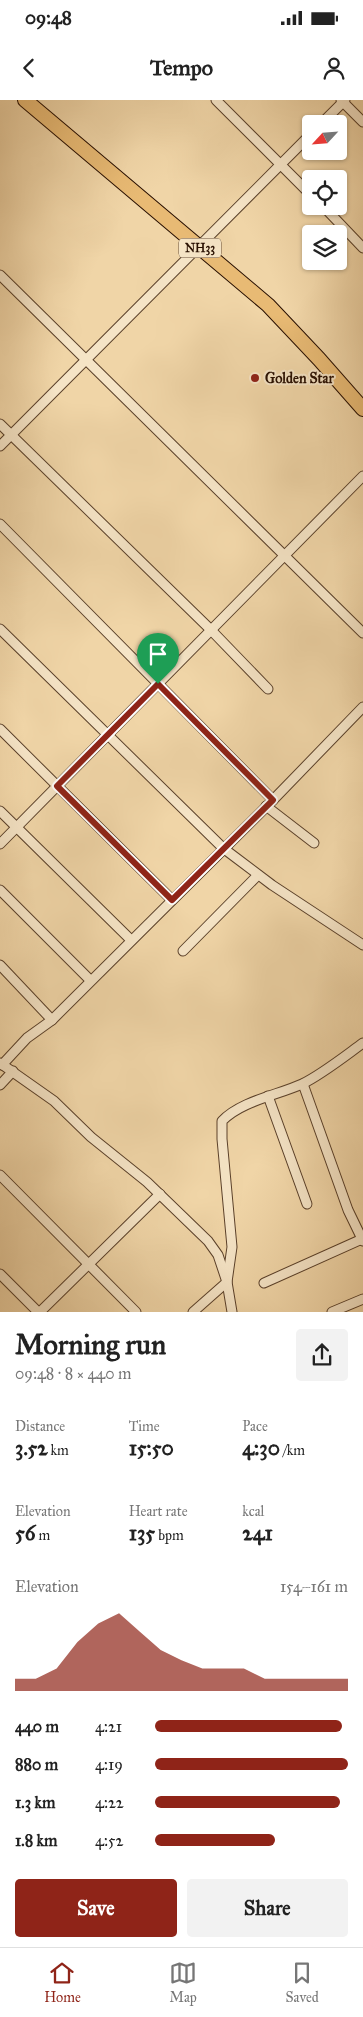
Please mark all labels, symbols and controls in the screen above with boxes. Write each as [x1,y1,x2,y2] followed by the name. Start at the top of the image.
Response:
[25,6,72,29] text: 09:48
[15,54,43,82] icon: back
[150,54,213,81] text: Tempo
[320,54,348,82] icon: person
[302,115,348,160] north arrow
[302,115,347,270] map controls
[302,170,347,215] button: locate
[302,225,347,270] button: layers
[179,238,221,258] road number: NH33
[265,370,334,387] place label: Golden Star
[249,372,261,384] marker: Golden Star
[137,633,179,684] pin
[144,640,172,668] icon: arrive
[15,1327,166,1362] text: Morning run
[296,1329,348,1381] button: share
[15,1364,131,1383] text: 09:48 · 8 × 440 m
[15,1418,65,1435] text: Distance
[129,1418,160,1435] text: Time
[242,1418,268,1435] text: Pace
[15,1435,48,1461] text: 3.52
[129,1435,174,1461] text: 15:50
[242,1435,280,1461] text: 4:30
[48,1442,69,1459] text: km
[280,1442,305,1459] text: /km
[15,1503,71,1520] text: Elevation
[129,1503,188,1520] text: Heart rate
[242,1503,264,1520] text: kcal
[15,1520,36,1546] text: 56
[129,1520,155,1546] text: 135
[242,1520,273,1546] text: 241
[36,1527,50,1544] text: m
[155,1527,184,1544] text: bpm
[15,1577,79,1596] text: Elevation
[280,1577,348,1596] text: 154–161 m
[15,1717,59,1736] text: 440 m
[95,1717,122,1736] text: 4:21
[15,1755,58,1774] text: 880 m
[95,1755,123,1774] text: 4:19
[15,1793,55,1812] text: 1.3 km
[95,1793,124,1812] text: 4:22
[15,1831,57,1850] text: 1.8 km
[95,1831,123,1850] text: 4:52
[15,1879,177,1937] button: Save
[187,1879,348,1937] button: Share
[44,1959,81,2006] tab: Home
[169,1959,197,2006] tab: Map
[286,1959,319,2006] tab: Saved

